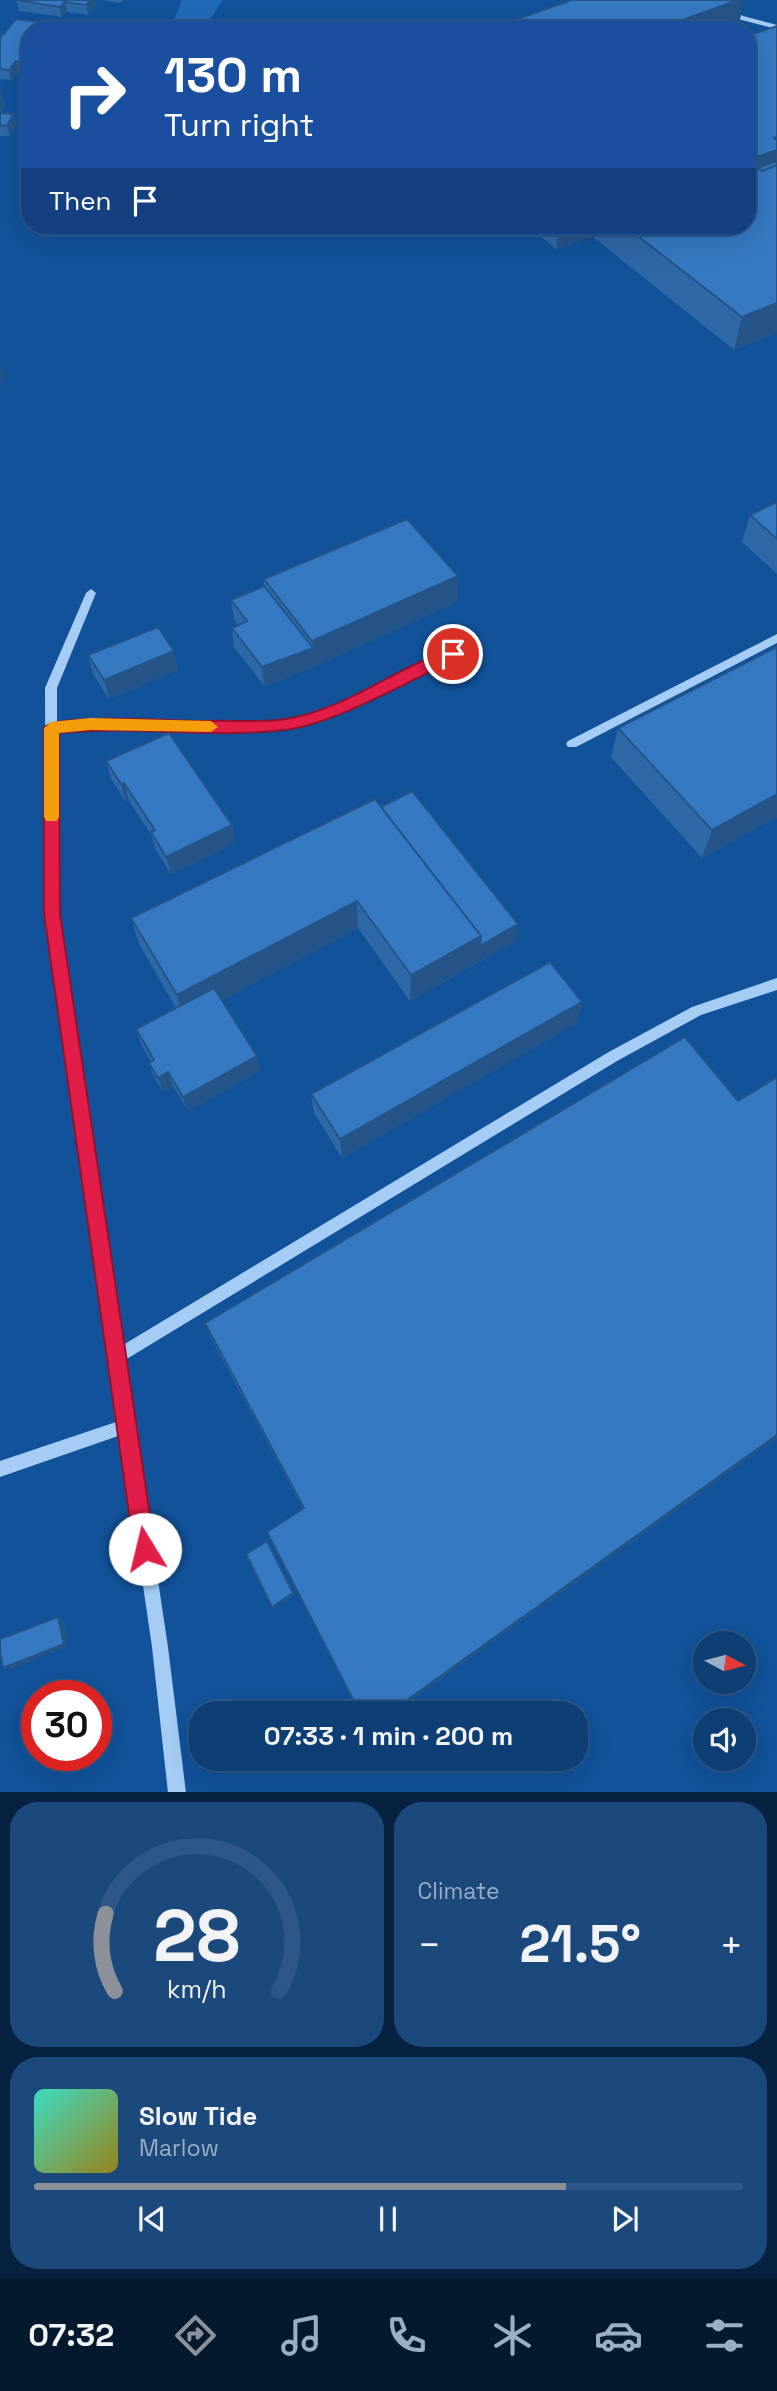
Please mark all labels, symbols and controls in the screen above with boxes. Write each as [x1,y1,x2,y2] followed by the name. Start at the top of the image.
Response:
[164,44,302,106] text: 130 m
[49,49,140,140] icon: right
[164,105,314,145] text: Turn right
[126,182,164,220] icon: arrive
[49,184,112,218] text: Then
[423,624,483,684] pin
[434,635,472,673] icon: arrive
[108,1512,182,1586] position arrow
[693,1631,756,1694] north arrow
[693,1631,756,1771] map controls
[21,1680,112,1771] speed limit sign: 30
[693,1708,756,1771] button: sound
[264,1719,513,1753] text: 07:33 · 1 min · 200 m
[418,1876,500,1906] text: Climate
[153,1889,240,1982] text: 28
[519,1911,641,1977] text: 21.5°
[418,1921,441,1969] text: −
[719,1921,743,1969] text: +
[167,1972,227,2004] text: km/h
[139,2099,257,2133] text: Slow Tide
[139,2133,219,2163] text: Marlow
[133,2200,171,2238] icon: previous
[369,2200,407,2238] icon: pause
[606,2200,644,2238] icon: next
[171,2311,220,2360] icon: directions
[277,2311,326,2360] icon: music
[382,2311,431,2360] icon: phone
[488,2311,537,2360] icon: climate
[594,2311,643,2360] icon: car
[700,2311,749,2360] icon: filters
[28,2315,114,2355] text: 07:32

